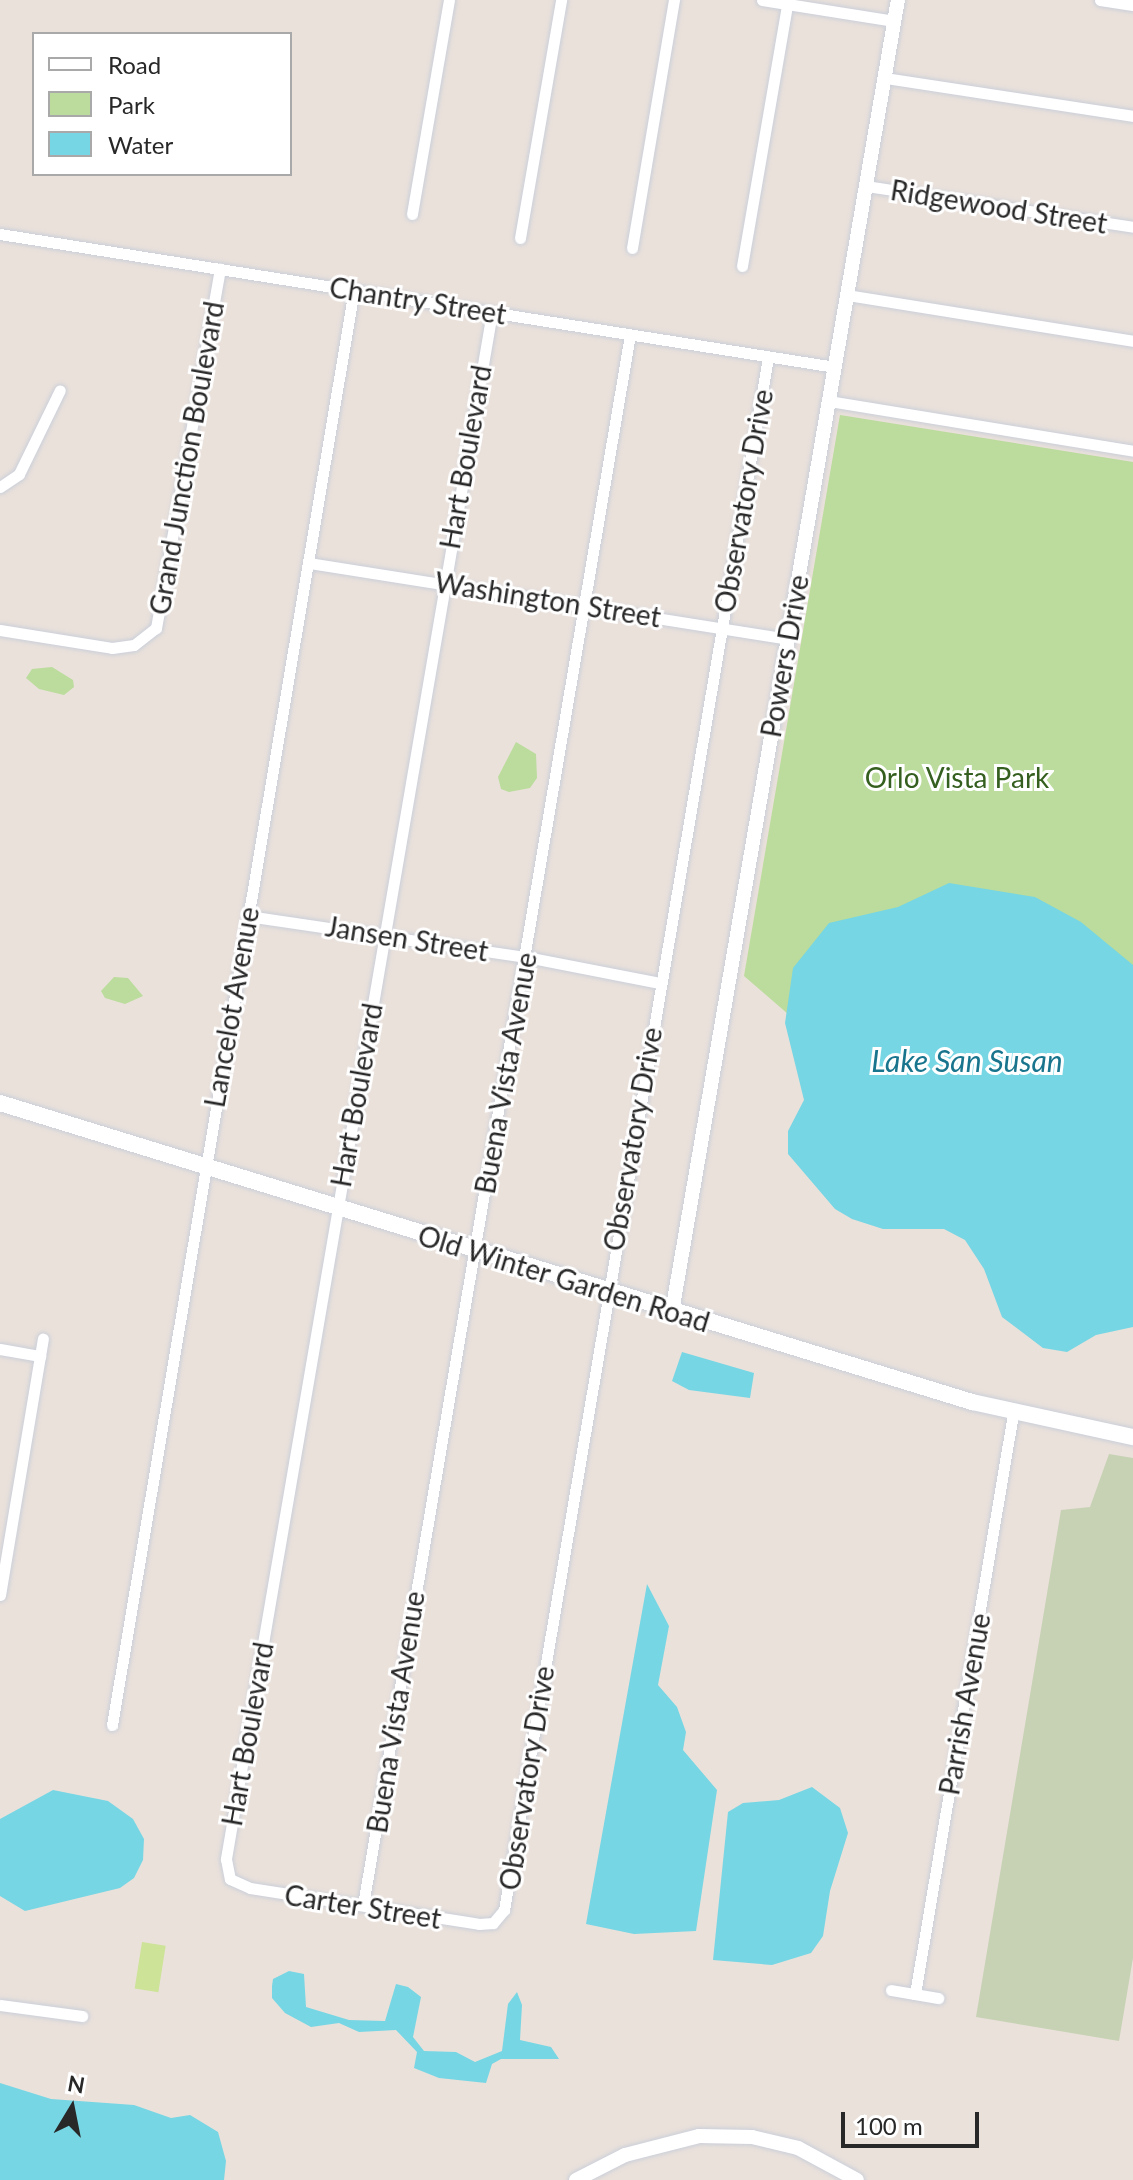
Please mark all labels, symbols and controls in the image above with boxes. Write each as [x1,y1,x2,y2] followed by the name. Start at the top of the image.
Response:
[32,32,292,176] legend
[108,50,161,79] text: Road
[108,90,155,119] text: Park
[108,130,173,159] text: Water
[888,172,1110,240] street label: Ridgewood Street
[327,269,509,331] street label: Chantry Street
[142,298,230,618] street label: Grand Junction Boulevard
[432,362,498,552] street label: Hart Boulevard
[707,386,779,616] street label: Observatory Drive
[433,565,663,633] street label: Washington Street
[753,572,815,740] street label: Powers Drive
[864,760,1050,794] park label: Orlo Vista Park
[197,904,265,1110] street label: Lancelot Avenue
[323,909,491,967] street label: Jansen Street
[467,949,543,1197] street label: Buena Vista Avenue
[323,1000,389,1190] street label: Hart Boulevard
[596,1024,668,1254] street label: Observatory Drive
[871,1042,1063,1078] water label: Lake San Susan
[414,1217,714,1339] street label: Old Winter Garden Road
[359,1588,431,1836] street label: Buena Vista Avenue
[931,1610,997,1798] street label: Parrish Avenue
[214,1639,280,1829] street label: Hart Boulevard
[492,1663,560,1893] street label: Observatory Drive
[282,1877,444,1935] street label: Carter Street
[32,2068,112,2148] north arrow
[66,2069,87,2099] text: N
[845,2096,983,2146] scale bar
[855,2111,923,2140] text: 100 m

